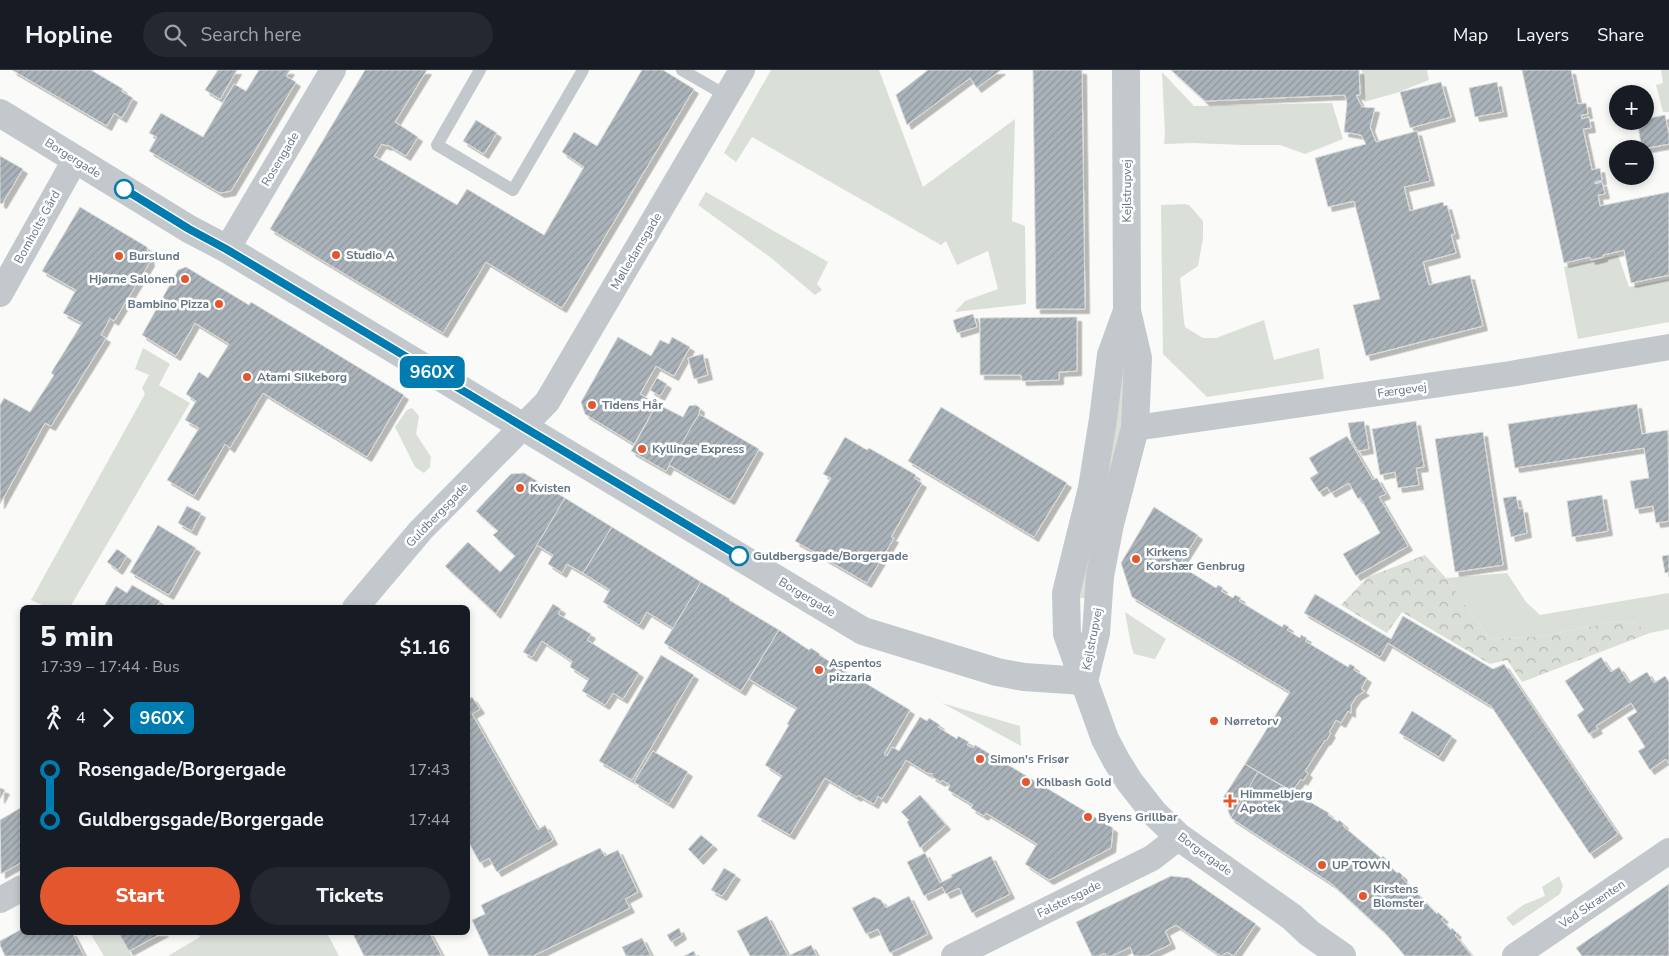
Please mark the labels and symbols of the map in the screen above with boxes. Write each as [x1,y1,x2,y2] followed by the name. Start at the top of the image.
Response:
[258,129,302,189] street label: Rosengade
[42,134,104,182] street label: Borgergade
[1119,159,1135,223] street label: Kejlstrupvej
[114,179,134,199] unlabelled marker
[10,188,64,266] street label: Bomholts Gård
[607,210,665,292] street label: Mølledamsgade
[346,247,394,263] place label: Studio A
[129,248,180,264] place label: Burslund
[330,249,342,261] marker: Studio A
[113,250,125,262] marker: Burslund
[89,271,175,287] place label: Hjørne Salonen
[179,273,191,285] marker: Hjørne Salonen
[127,296,209,312] place label: Bambino Pizza
[213,298,225,310] marker: Bambino Pizza
[397,356,467,388] line badge: 960X
[257,369,347,385] place label: Atami Silkeborg
[241,371,253,383] marker: Atami Silkeborg
[1376,379,1428,401] street label: Færgevej
[602,397,663,413] place label: Tidens Hår
[586,399,598,411] marker: Tidens Hår
[652,441,745,457] place label: Kyllinge Express
[636,443,648,455] marker: Kyllinge Express
[402,480,472,550] street label: Guldbergsgade
[530,480,571,496] place label: Kvisten
[514,482,526,494] marker: Kvisten
[1146,544,1245,574] place label: Kirkens Korshær Genbrug
[729,546,749,566] marker: Guldbergsgade/Borgergade
[753,548,909,564] place label: Guldbergsgade/Borgergade
[1130,553,1142,565] marker: Kirkens Korshær Genbrug
[776,574,838,620] street label: Borgergade
[1078,606,1106,672] street label: Kejlstrupvej
[829,655,882,685] place label: Aspentos pizzaria
[813,664,825,676] marker: Aspentos pizzaria
[1224,713,1279,729] place label: Nørretorv
[1208,715,1220,727] marker: Nørretorv
[990,751,1069,767] place label: Simon's Frisør
[974,753,986,765] marker: Simon's Frisør
[1036,774,1111,790] place label: Khlbash Gold
[1020,776,1032,788] marker: Khlbash Gold
[1240,786,1312,816] place label: Himmelbjerg Apotek
[1224,795,1236,807] marker: Himmelbjerg Apotek
[1098,809,1178,825] place label: Byens Grillbar
[1082,811,1094,823] marker: Byens Grillbar
[1175,829,1235,879] street label: Borgergade
[1332,857,1390,873] place label: UP TOWN
[1316,859,1328,871] marker: UP TOWN
[1555,876,1628,932] street label: Ved Skrænten
[1034,877,1104,921] street label: Falstersgade
[1373,881,1424,911] place label: Kirstens Blomster
[1357,890,1369,902] marker: Kirstens Blomster

